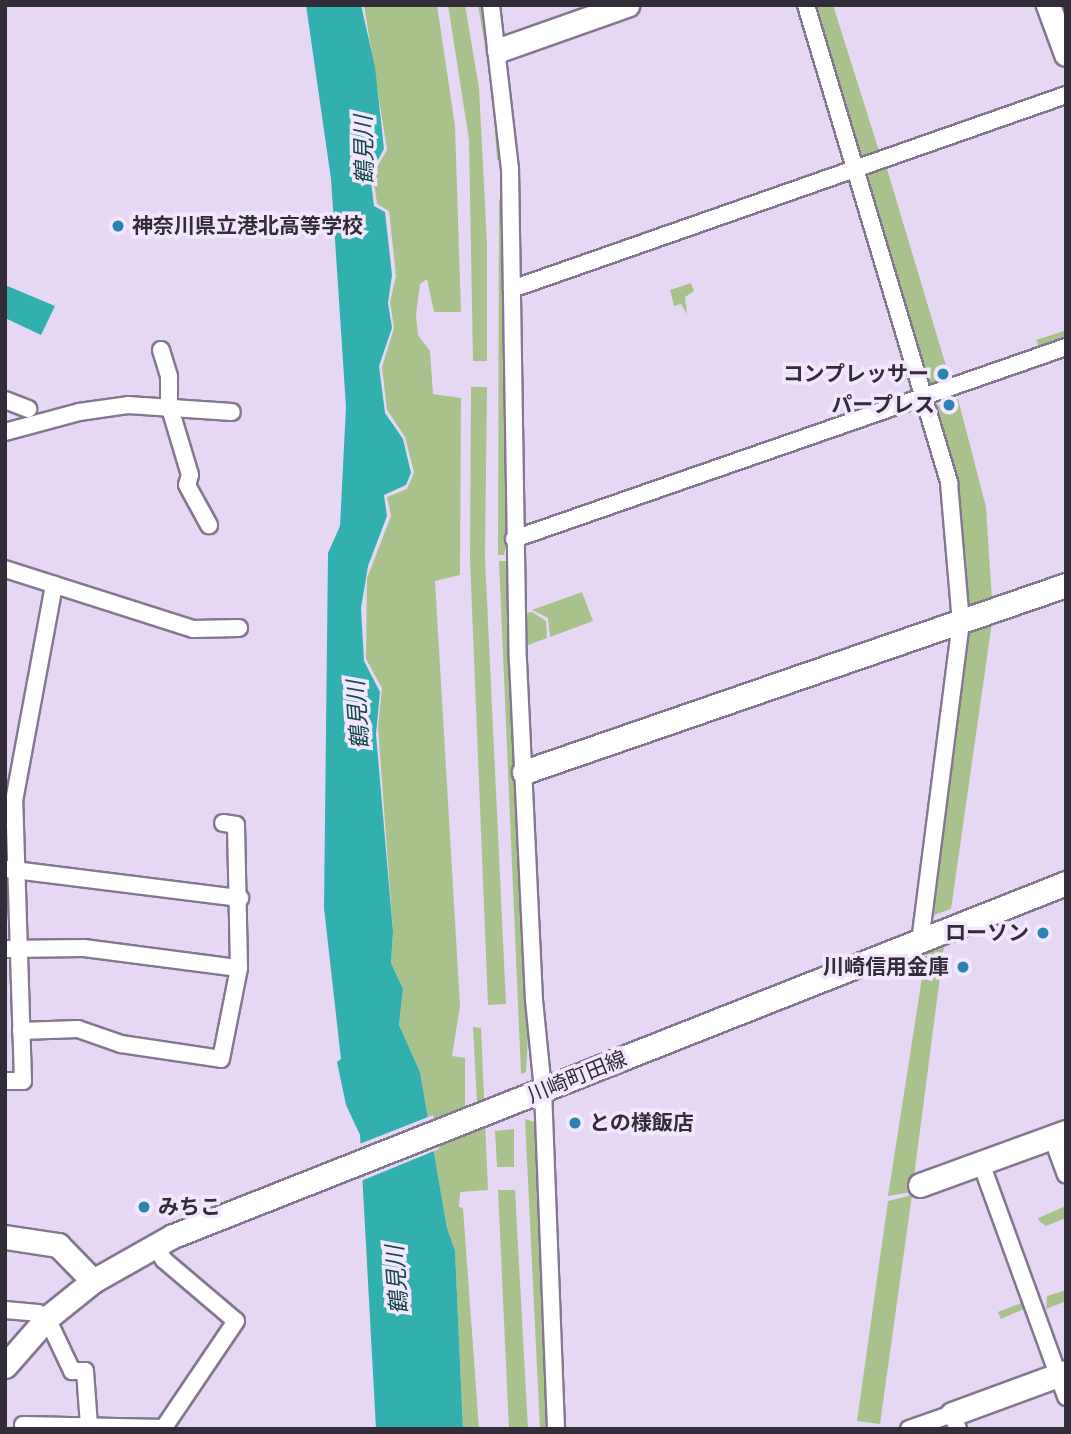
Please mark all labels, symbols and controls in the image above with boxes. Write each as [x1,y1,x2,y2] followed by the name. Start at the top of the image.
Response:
[350,115,378,185] water label: 鶴見川
[132,213,363,239] place label: 神奈川県立港北高等学校
[110,218,126,234] marker: 神奈川県立港北高等学校
[782,361,929,387] place label: コンプレッサー
[935,366,951,382] marker: コンプレッサー
[830,392,935,418] place label: パープレス
[941,397,957,413] marker: パープレス
[342,680,374,750] water label: 鶴見川
[945,920,1029,946] place label: ローソン
[1035,925,1051,941] marker: ローソン
[823,954,949,980] place label: 川崎信用金庫
[955,959,971,975] marker: 川崎信用金庫
[524,1046,630,1108] street label: 川崎町田線
[589,1110,694,1136] place label: との様飯店
[567,1115,583,1131] marker: との様飯店
[158,1194,221,1220] place label: みちこ
[136,1199,152,1215] marker: みちこ
[381,1245,413,1315] water label: 鶴見川

